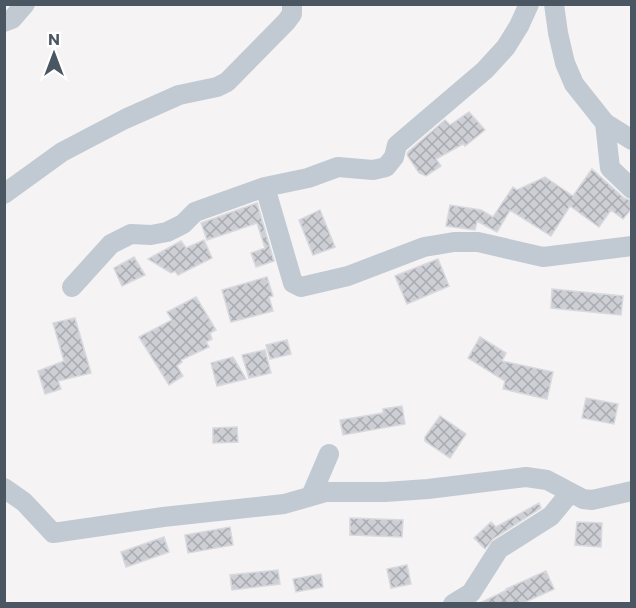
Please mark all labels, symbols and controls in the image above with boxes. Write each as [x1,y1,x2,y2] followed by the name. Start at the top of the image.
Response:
[24,24,84,84] north arrow
[48,29,60,48] text: N

